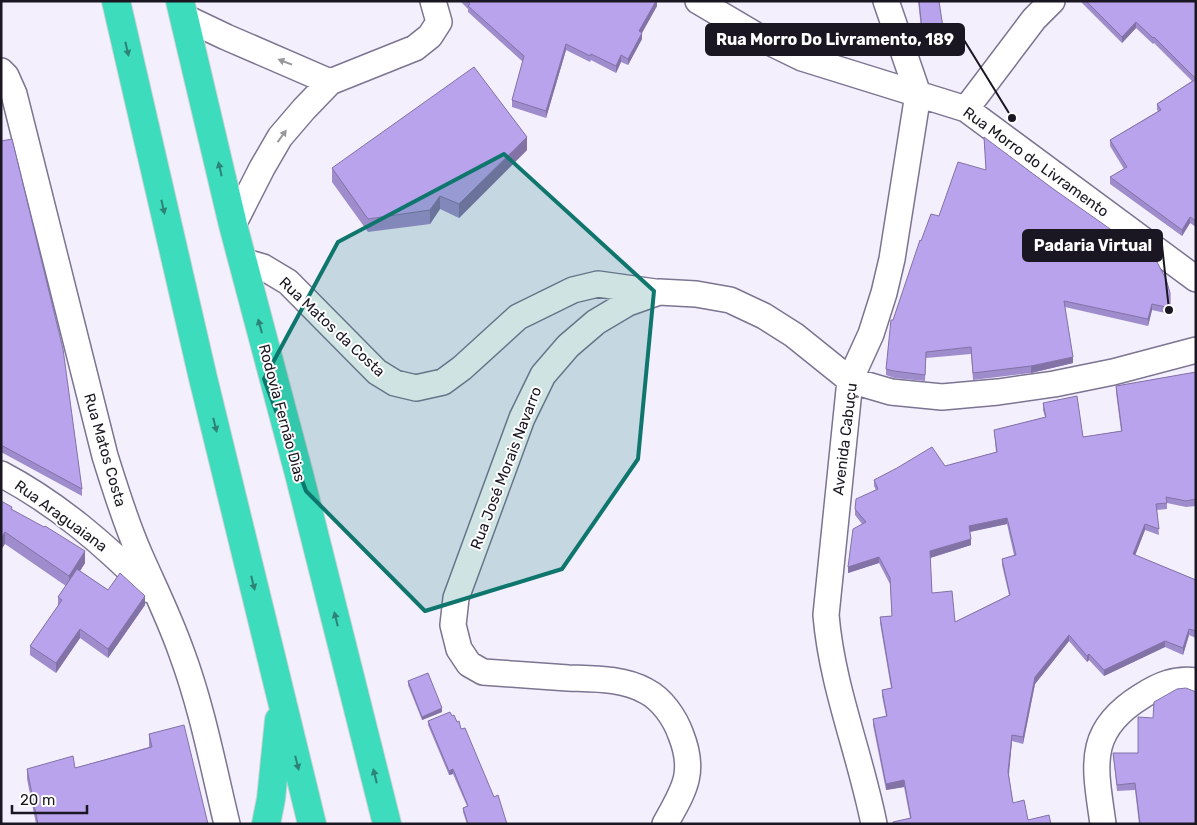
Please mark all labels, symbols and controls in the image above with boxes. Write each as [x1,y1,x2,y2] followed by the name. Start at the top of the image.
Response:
[706,24,964,55] callout: Rua Morro Do Livramento, 189
[716,30,954,49] text: Rua Morro Do Livramento, 189
[123,41,131,56] one-way arrow
[277,58,292,66] one-way arrow
[960,103,1112,221] street label: Rua Morro do Livramento
[277,129,287,143] one-way arrow
[216,161,224,176] one-way arrow
[160,199,168,215] one-way arrow
[1023,230,1162,261] callout: Padaria Virtual
[1034,236,1152,255] text: Padaria Virtual
[275,273,389,381] street label: Rua Matos da Costa
[255,319,263,334] one-way arrow
[255,342,309,484] street label: Rodovia Fernão Dias
[829,382,861,496] street label: Avenida Cabuçu
[467,384,545,552] street label: Rua José Morais Navarro
[80,391,130,509] street label: Rua Matos Costa
[211,418,219,433] one-way arrow
[11,476,111,556] street label: Rua Araguaiana
[249,576,257,591] one-way arrow
[331,611,339,626] one-way arrow
[293,755,301,770] one-way arrow
[371,769,379,784] one-way arrow
[12,782,88,814] scale bar
[20,791,55,809] text: 20 m

